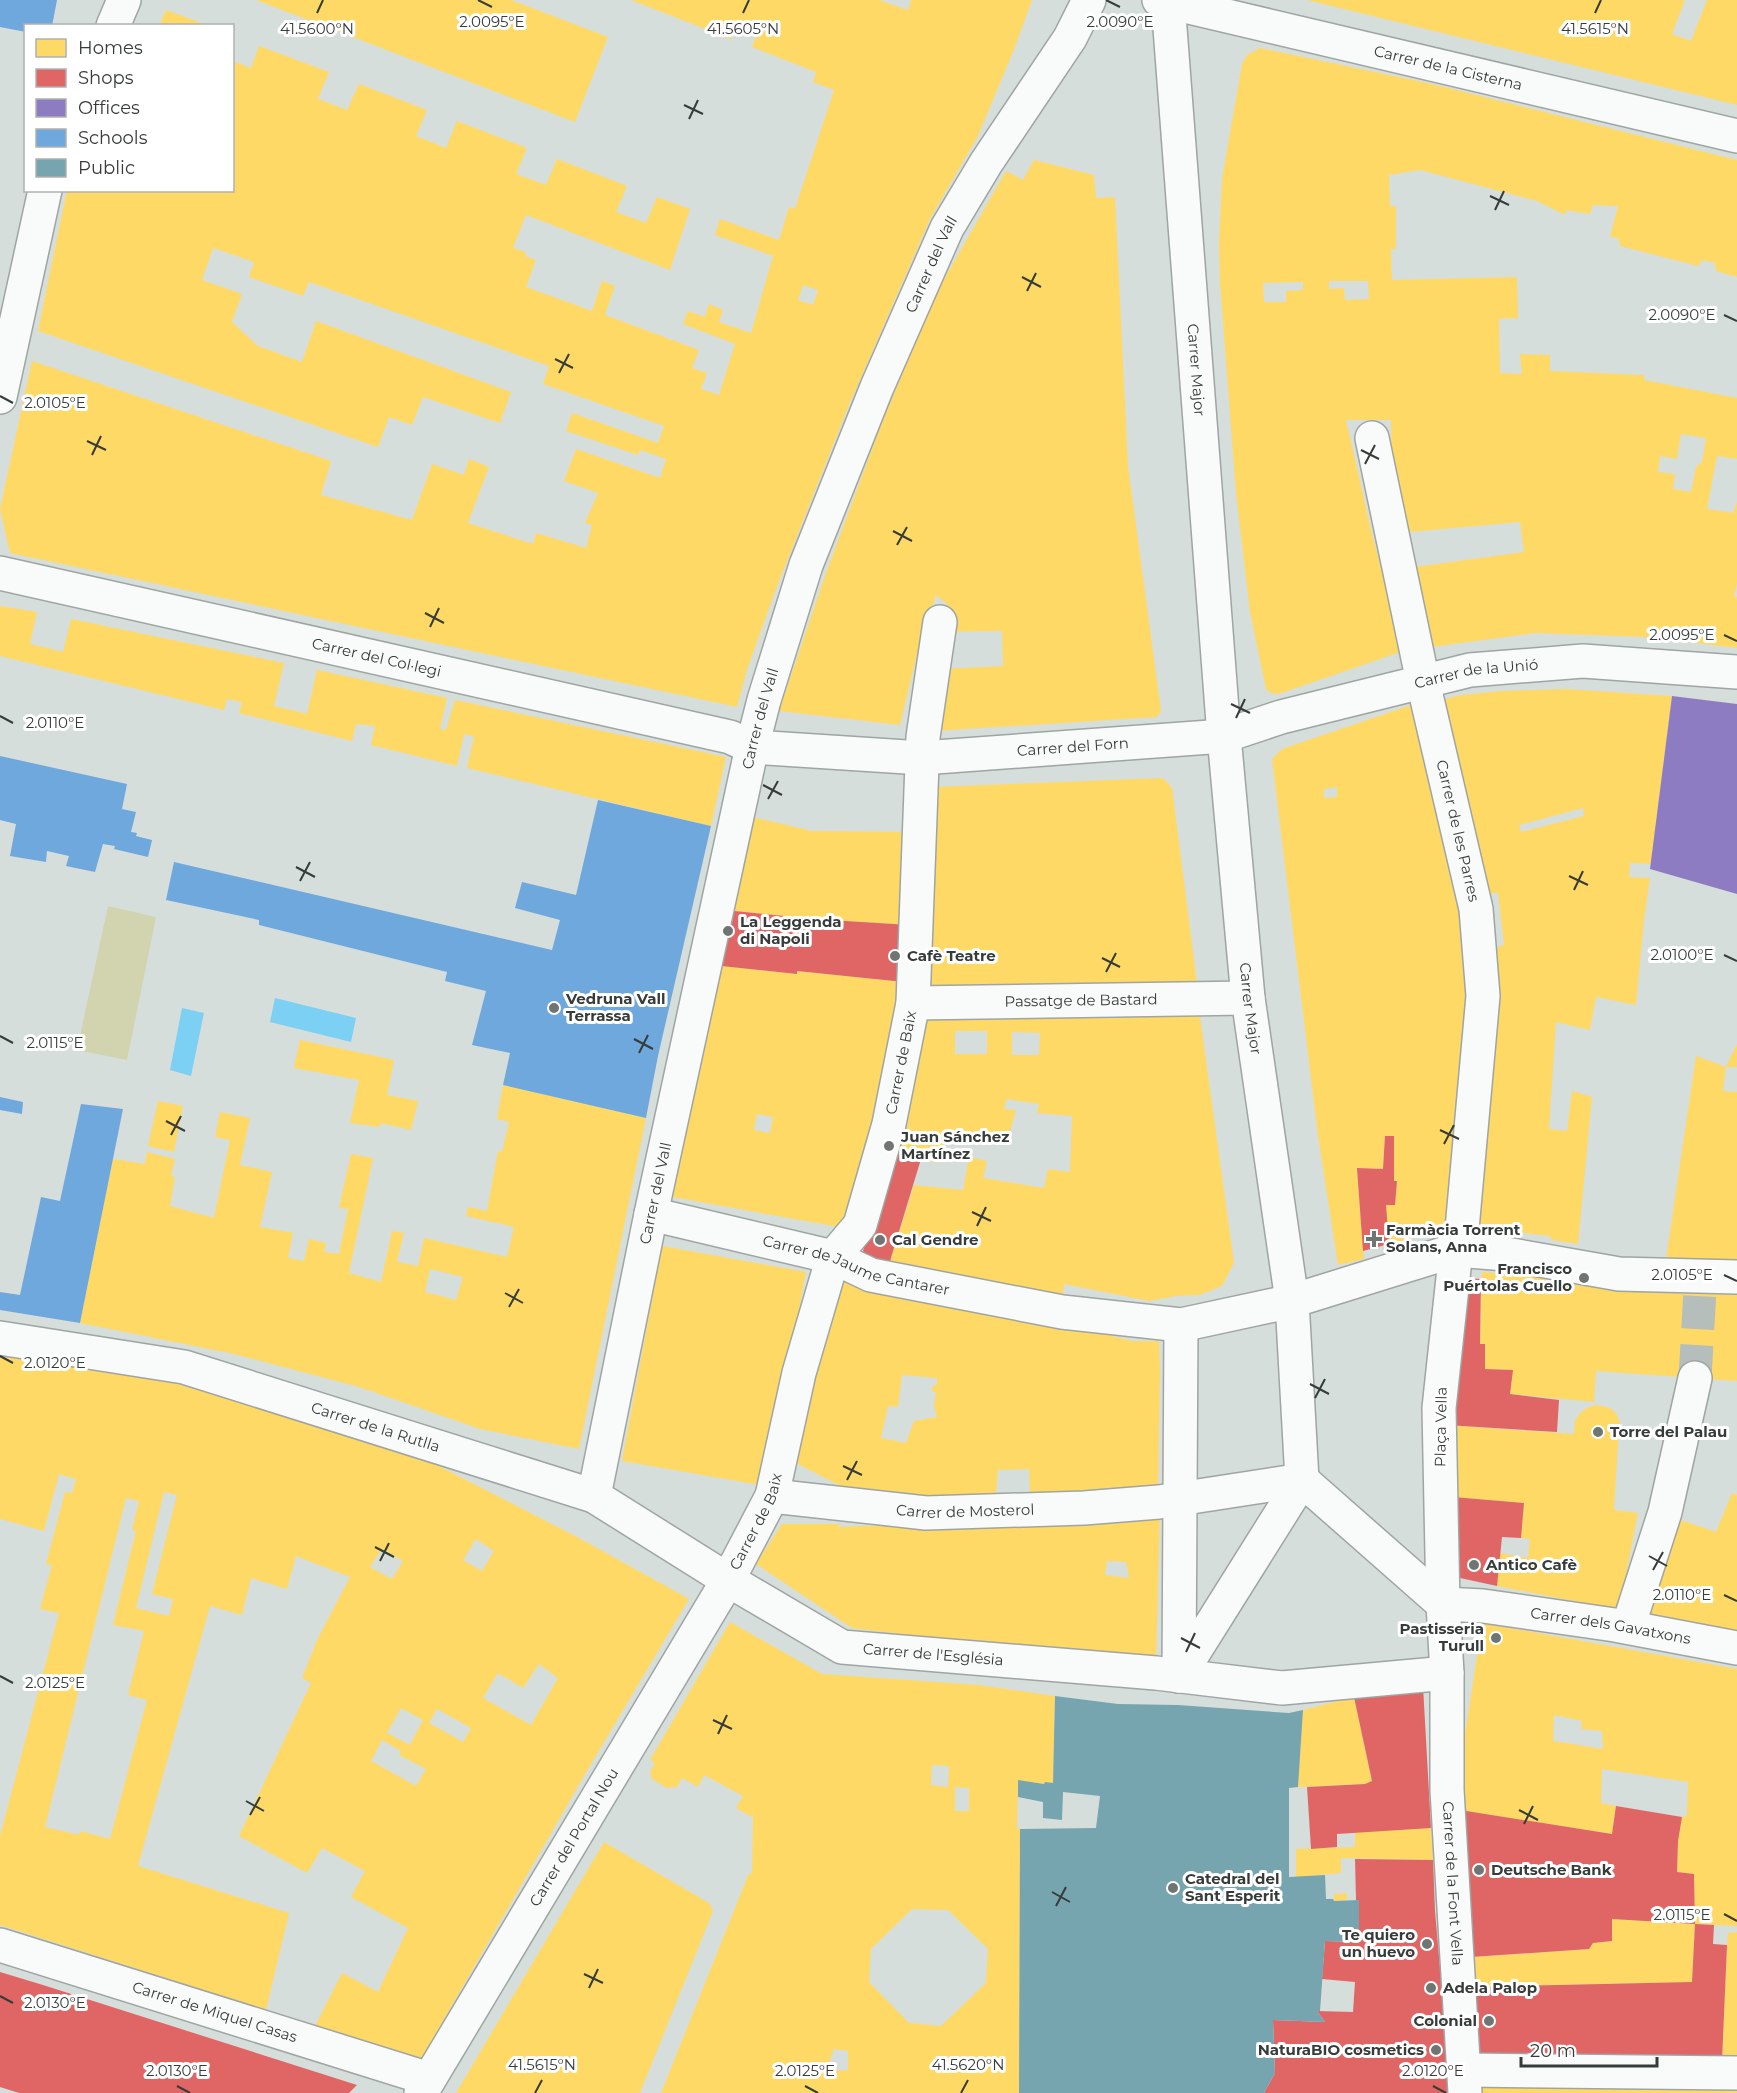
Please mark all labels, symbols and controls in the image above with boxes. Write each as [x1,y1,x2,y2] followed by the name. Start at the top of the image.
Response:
[459,12,525,31] text: 2.0095°E
[1087,12,1153,31] text: 2.0090°E
[280,19,354,38] text: 41.5600°N
[707,19,779,38] text: 41.5605°N
[1561,19,1629,38] text: 41.5615°N
[24,24,234,192] legend
[78,37,143,59] text: Homes
[1372,41,1524,94] street label: Carrer de la Cisterna
[78,67,134,89] text: Shops
[78,97,140,119] text: Offices
[78,127,148,149] text: Schools
[78,157,135,179] text: Public
[901,212,961,316] street label: Carrer del Vall
[1649,305,1715,324] text: 2.0090°E
[1184,323,1210,417] street label: Carrer Major
[24,393,86,412] text: 2.0105°E
[1649,625,1715,644] text: 2.0095°E
[310,633,443,681] street label: Carrer del Col·legi
[1412,655,1539,693] street label: Carrer de la Unió
[737,666,782,771] street label: Carrer del Vall
[26,713,84,732] text: 2.0110°E
[1016,733,1129,760] street label: Carrer del Forn
[1432,758,1484,903] street label: Carrer de les Parres
[740,912,842,948] place label: La Leggenda di Napoli
[721,924,735,938] marker: La Leggenda di Napoli
[1650,945,1714,964] text: 2.0100°E
[907,946,996,965] place label: Cafè Teatre
[888,949,902,963] marker: Cafè Teatre
[1236,962,1266,1056] street label: Carrer Major
[565,989,666,1025] place label: Vedruna Vall Terrassa
[1004,989,1158,1011] street label: Passatge de Bastard
[547,1001,561,1015] marker: Vedruna Vall Terrassa
[881,1009,920,1116] street label: Carrer de Baix
[26,1033,84,1052] text: 2.0115°E
[900,1127,1009,1163] place label: Juan Sánchez Martínez
[882,1139,896,1153] marker: Juan Sánchez Martínez
[635,1140,675,1246] street label: Carrer del Vall
[1386,1220,1521,1256] place label: Farmàcia Torrent Solans, Anna
[892,1230,978,1249] place label: Cal Gendre
[761,1231,951,1299] street label: Carrer de Jaume Cantarer
[1367,1232,1381,1246] marker: Farmàcia Torrent Solans, Anna
[873,1233,887,1247] marker: Cal Gendre
[1443,1259,1572,1295] place label: Francisco Puértolas Cuello
[1651,1265,1713,1284] text: 2.0105°E
[1577,1271,1591,1285] marker: Francisco Puértolas Cuello
[24,1353,86,1372] text: 2.0120°E
[1430,1387,1451,1467] street label: Plaça Vella
[309,1398,442,1456] street label: Carrer de la Rutlla
[1610,1422,1727,1441] place label: Torre del Palau
[1591,1425,1605,1439] marker: Torre del Palau
[725,1471,786,1573] street label: Carrer de Baix
[895,1500,1035,1522] street label: Carrer de Mosterol
[1485,1555,1577,1574] place label: Antico Cafè
[1467,1558,1481,1572] marker: Antico Cafè
[1653,1585,1711,1604] text: 2.0110°E
[1529,1603,1693,1648] street label: Carrer dels Gavatxons
[1399,1619,1484,1655] place label: Pastisseria Turull
[1489,1631,1503,1645] marker: Pastisseria Turull
[862,1639,1004,1669] street label: Carrer de l'Església
[25,1673,85,1692] text: 2.0125°E
[525,1764,622,1910] street label: Carrer del Portal Nou
[1439,1801,1467,1966] street label: Carrer de la Font Vella
[1491,1860,1612,1879] place label: Deutsche Bank
[1472,1863,1486,1877] marker: Deutsche Bank
[1185,1869,1281,1905] place label: Catedral del Sant Esperit
[1166,1881,1180,1895] marker: Catedral del Sant Esperit
[1653,1905,1711,1924] text: 2.0115°E
[1342,1925,1415,1961] place label: Te quiero un huevo
[1420,1937,1434,1951] marker: Te quiero un huevo
[130,1977,300,2046] street label: Carrer de Miquel Casas
[1442,1978,1537,1997] place label: Adela Palop
[1424,1981,1438,1995] marker: Adela Palop
[24,1993,86,2012] text: 2.0130°E
[1414,2011,1477,2030] place label: Colonial
[1482,2014,1496,2028] marker: Colonial
[1521,2030,1658,2068] scale bar
[1258,2040,1424,2059] place label: NaturaBIO cosmetics
[1530,2040,1576,2062] text: 20 m
[1429,2043,1443,2057] marker: NaturaBIO cosmetics
[508,2055,576,2074] text: 41.5615°N
[932,2055,1004,2074] text: 41.5620°N
[146,2061,208,2080] text: 2.0130°E
[775,2061,835,2080] text: 2.0125°E
[1402,2061,1464,2080] text: 2.0120°E

